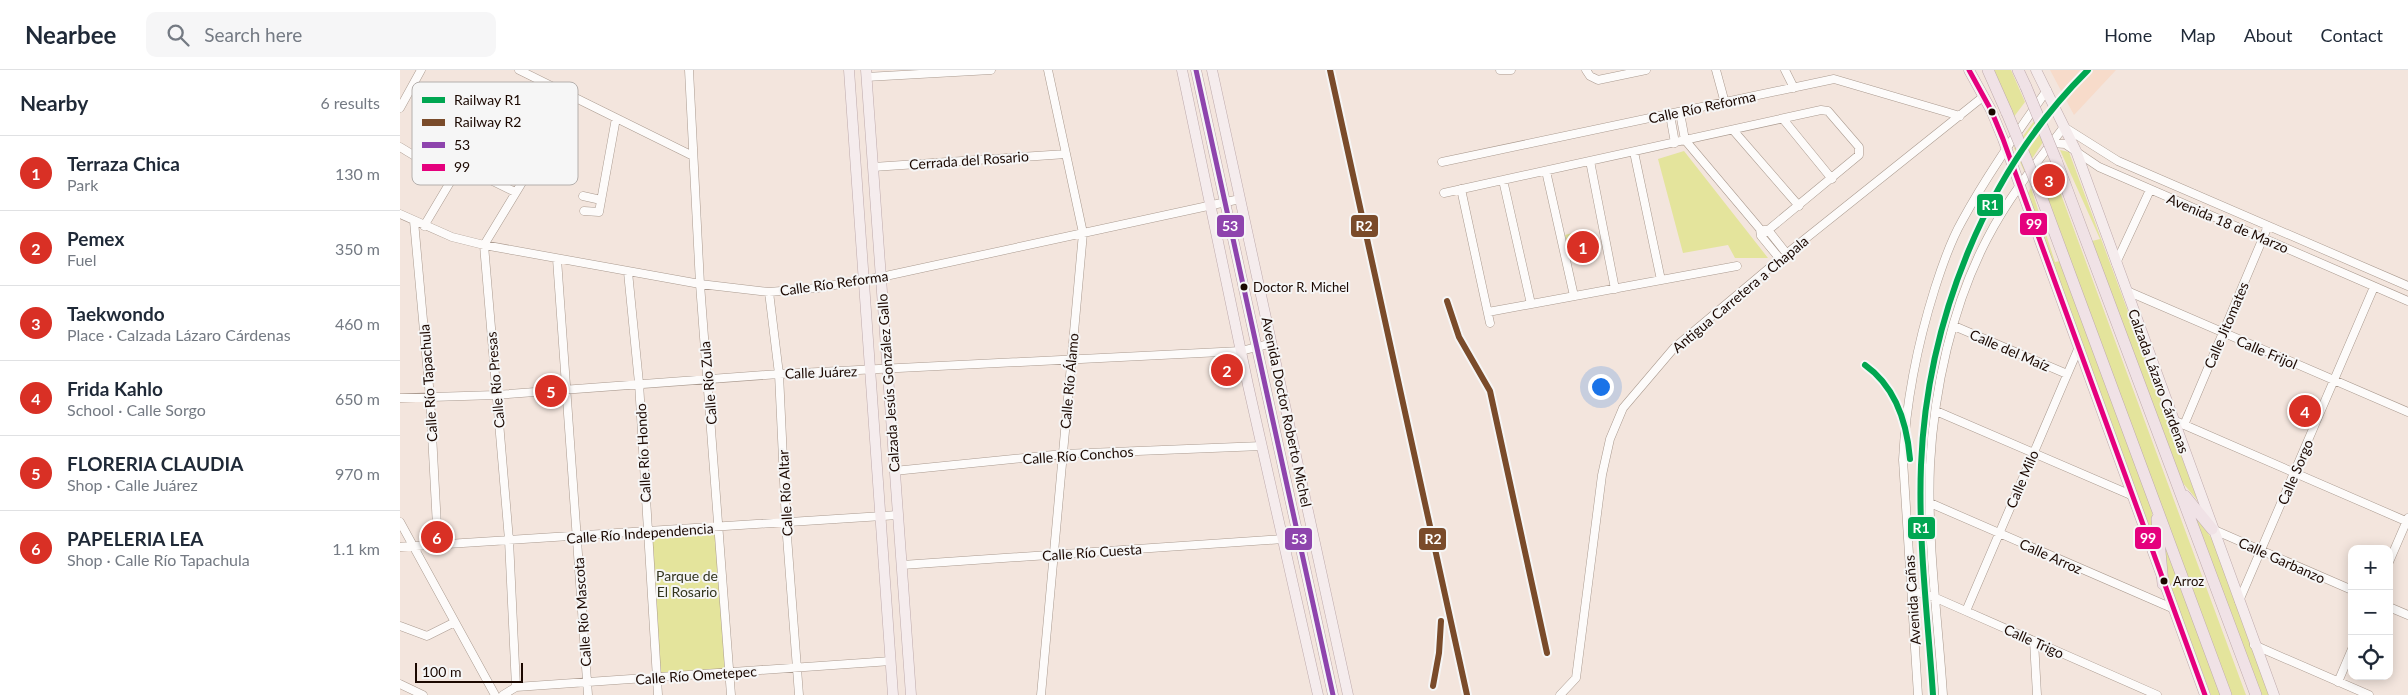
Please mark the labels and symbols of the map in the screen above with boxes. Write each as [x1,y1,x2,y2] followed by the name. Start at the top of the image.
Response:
[412,82,578,185] legend
[1647,87,1757,127] street label: Calle Río Reforma
[454,91,521,108] text: Railway R1
[1987,107,1997,117] unlabelled marker
[454,113,521,130] text: Railway R2
[454,136,470,153] text: 53
[909,147,1029,173] street label: Cerrada del Rosario
[454,158,470,175] text: 99
[2033,161,2065,199] pin: 3
[2165,190,2291,256] street label: Avenida 18 de Marzo
[1976,193,2004,217] line badge: R1
[1981,196,1999,213] text: R1
[2019,212,2048,236] line badge: 99
[1216,214,1245,238] line badge: 53
[1350,214,1379,238] line badge: R2
[2026,215,2042,232] text: 99
[1222,217,1238,234] text: 53
[1355,217,1373,234] text: R2
[1567,228,1599,266] pin: 1
[1668,232,1812,356] street label: Antigua Carretera a Chapala
[779,267,889,299] street label: Calle Río Reforma
[1253,279,1349,295] place label: Doctor R. Michel
[2200,279,2252,371] street label: Calle Jitomates
[1239,282,1249,292] marker: Doctor R. Michel
[873,293,903,473] street label: Calzada Jesús González Gallo
[2125,307,2193,455] street label: Calzada Lázaro Cárdenas
[1259,315,1315,509] street label: Avenida Doctor Roberto Michel
[415,323,441,442] street label: Calle Río Tapachula
[1967,325,2053,375] street label: Calle del Maíz
[482,331,508,429] street label: Calle Río Presas
[1056,332,1082,430] street label: Calle Río Álamo
[2234,332,2300,372] street label: Calle Frijol
[696,341,720,425] street label: Calle Río Zula
[1211,351,1243,389] pin: 2
[784,362,858,382] street label: Calle Juárez
[535,372,567,410] pin: 5
[1588,374,1614,400] your location
[2289,392,2321,430] pin: 4
[632,403,654,503] street label: Calle Río Hondo
[2274,437,2316,507] street label: Calle Sorgo
[1022,443,1134,467] street label: Calle Río Conchos
[2002,447,2042,511] street label: Calle Milo
[774,449,796,537] street label: Calle Río Altar
[1907,516,1936,540] line badge: R1
[421,518,453,556] pin: 6
[566,519,714,547] street label: Calle Río Independencia
[1912,519,1930,536] text: R1
[2134,526,2162,550] line badge: 99
[1284,527,1313,551] line badge: 53
[1418,527,1447,551] line badge: R2
[2140,529,2156,546] text: 99
[1291,530,1307,547] text: 53
[1424,530,1442,547] text: R2
[2236,533,2328,587] street label: Calle Garbanzo
[2017,535,2085,577] street label: Calle Arroz
[1042,540,1142,564] street label: Calle Río Cuesta
[1900,554,1924,646] street label: Avenida Cañas
[570,557,594,667] street label: Calle Río Mascota
[656,567,718,600] park label: Parque de El Rosario
[2173,573,2204,589] place label: Arroz
[2159,576,2169,586] marker: Arroz
[2001,620,2067,662] street label: Calle Trigo
[415,660,522,683] scale bar
[635,662,758,688] street label: Calle Río Ometepec

